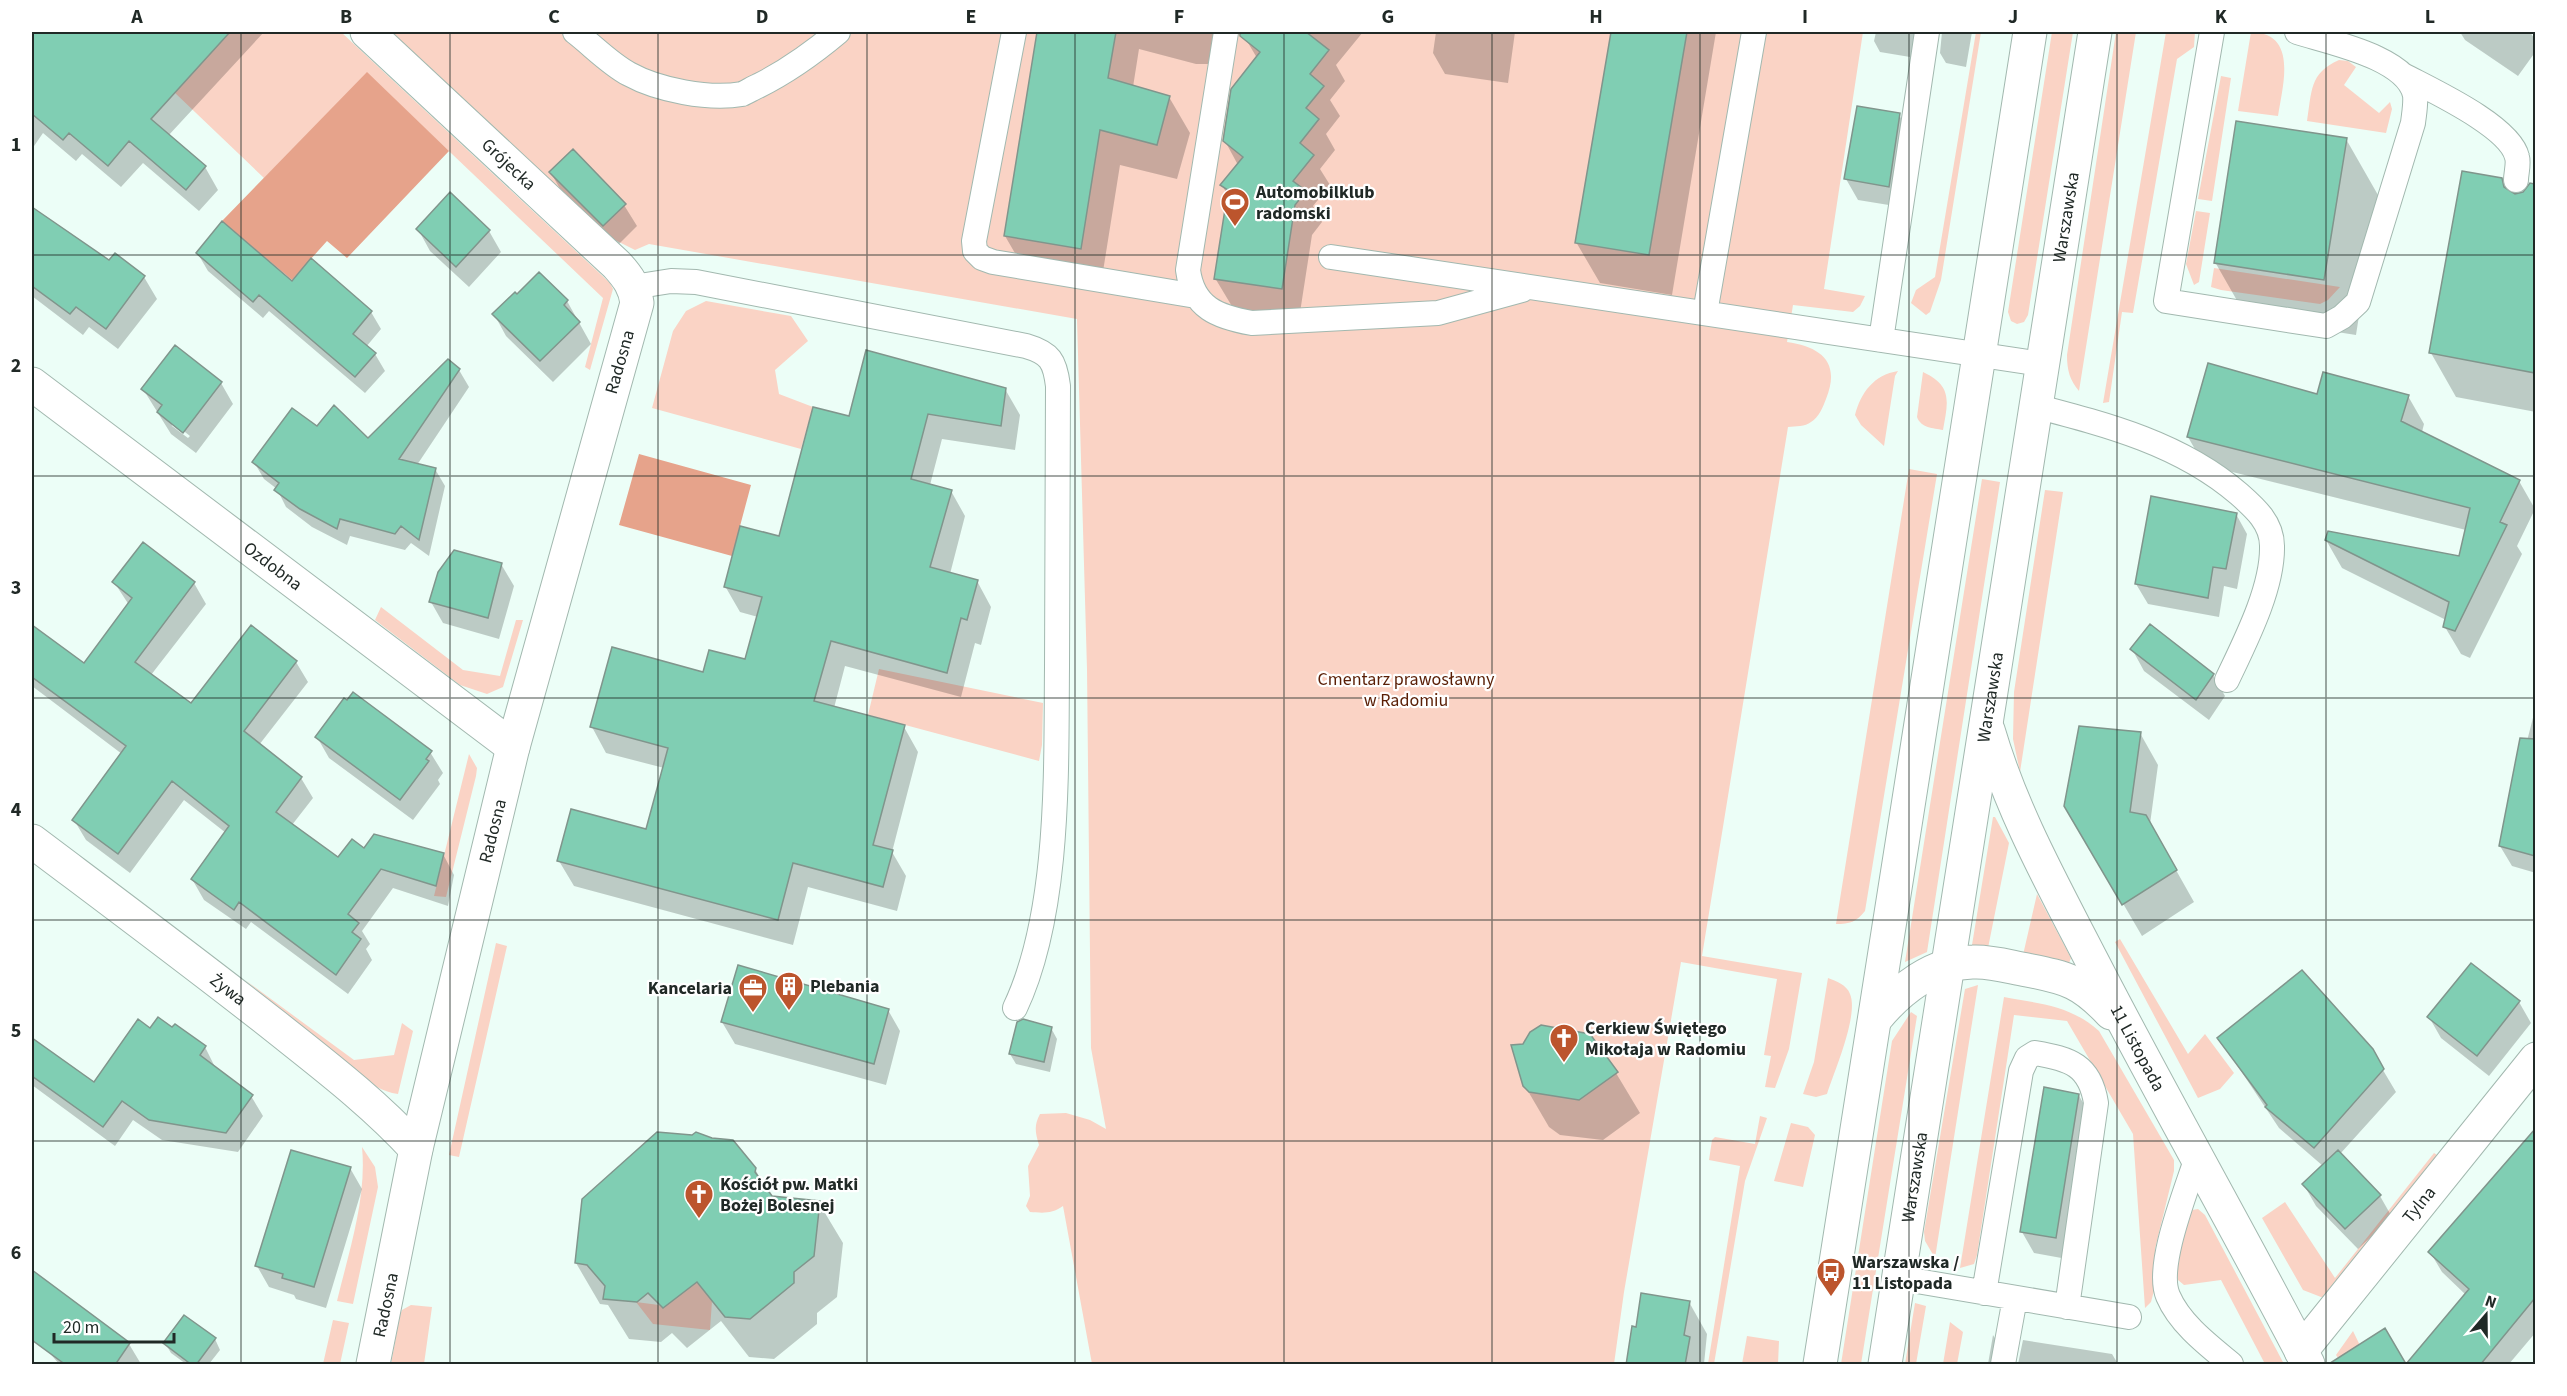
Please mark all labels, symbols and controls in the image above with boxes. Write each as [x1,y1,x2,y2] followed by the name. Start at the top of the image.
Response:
[130,3,143,31] text: A
[340,3,352,31] text: B
[548,3,560,31] text: C
[756,3,768,31] text: D
[966,3,976,31] text: E
[1174,3,1184,31] text: F
[1382,3,1394,31] text: G
[1589,3,1603,31] text: H
[1802,3,1808,31] text: I
[2008,3,2018,31] text: J
[2215,3,2228,31] text: K
[2425,3,2435,31] text: L
[11,131,21,159] text: 1
[476,132,542,196] street label: Grójecka
[2046,170,2085,264] street label: Warszawska
[1255,180,1374,226] place label: Automobilklub radomski
[1219,186,1251,228] sports icon: Automobilklub radomski
[599,327,641,397] street label: Radosna
[11,352,21,380] text: 2
[238,535,308,596] street label: Ozdobna
[11,574,21,602] text: 3
[1971,650,2010,744] street label: Warszawska
[1318,667,1495,713] park label: Cmentarz prawosławny w Radomiu
[11,796,22,824] text: 4
[473,796,513,866] street label: Radosna
[205,967,252,1012] street label: Żywa
[773,970,805,1012] building icon: Plebania
[737,972,769,1014] office icon: Kancelaria
[810,974,880,999] place label: Plebania
[648,976,732,1001] place label: Kancelaria
[2104,1000,2171,1096] street label: 11 Listopada
[1585,1016,1746,1062] place label: Cerkiew Świętego Mikołaja w Radomiu
[11,1017,21,1045] text: 5
[1548,1022,1580,1064] church icon: Cerkiew Świętego Mikołaja w Radomiu
[1895,1130,1934,1224] street label: Warszawska
[720,1172,858,1218] place label: Kościół pw. Matki Bożej Bolesnej
[683,1178,715,1220] church icon: Kościół pw. Matki Bożej Bolesnej
[2396,1181,2441,1228] street label: Tylna
[11,1239,21,1267] text: 6
[1852,1250,1959,1296] place label: Warszawska / 11 Listopada
[1815,1256,1847,1298] bus stop icon: Warszawska / 11 Listopada
[367,1270,405,1340] street label: Radosna
[2456,1285,2516,1345] north arrow
[2482,1290,2500,1314] text: N
[54,1306,174,1344] scale bar
[63,1315,99,1340] text: 20 m

